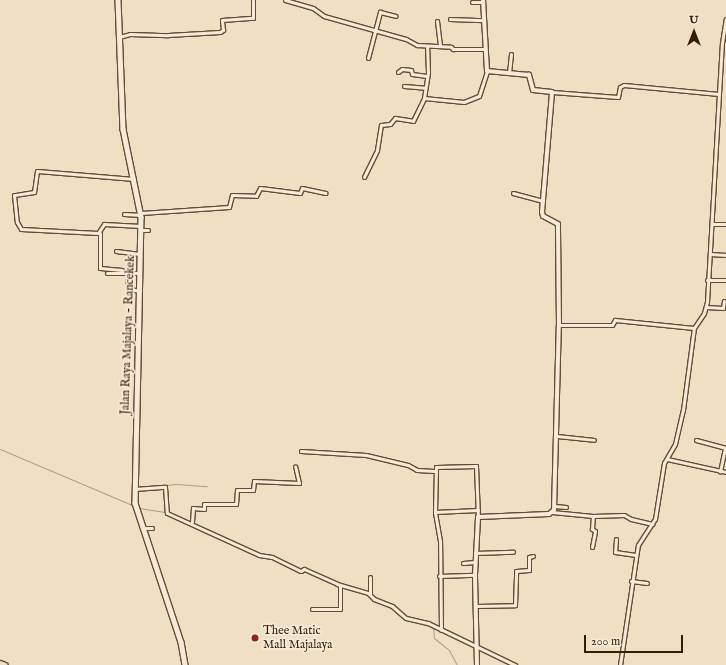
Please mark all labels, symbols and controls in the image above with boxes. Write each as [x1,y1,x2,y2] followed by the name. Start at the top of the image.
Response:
[674,12,714,52] north arrow
[689,13,699,27] text: U
[118,255,138,415] street label: Jalan Raya Majalaya - Rancekek
[263,624,333,652] place label: Thee Matic Mall Majalaya
[586,627,685,653] scale bar
[250,633,260,643] marker: Thee Matic Mall Majalaya
[591,634,620,649] text: 200 m

